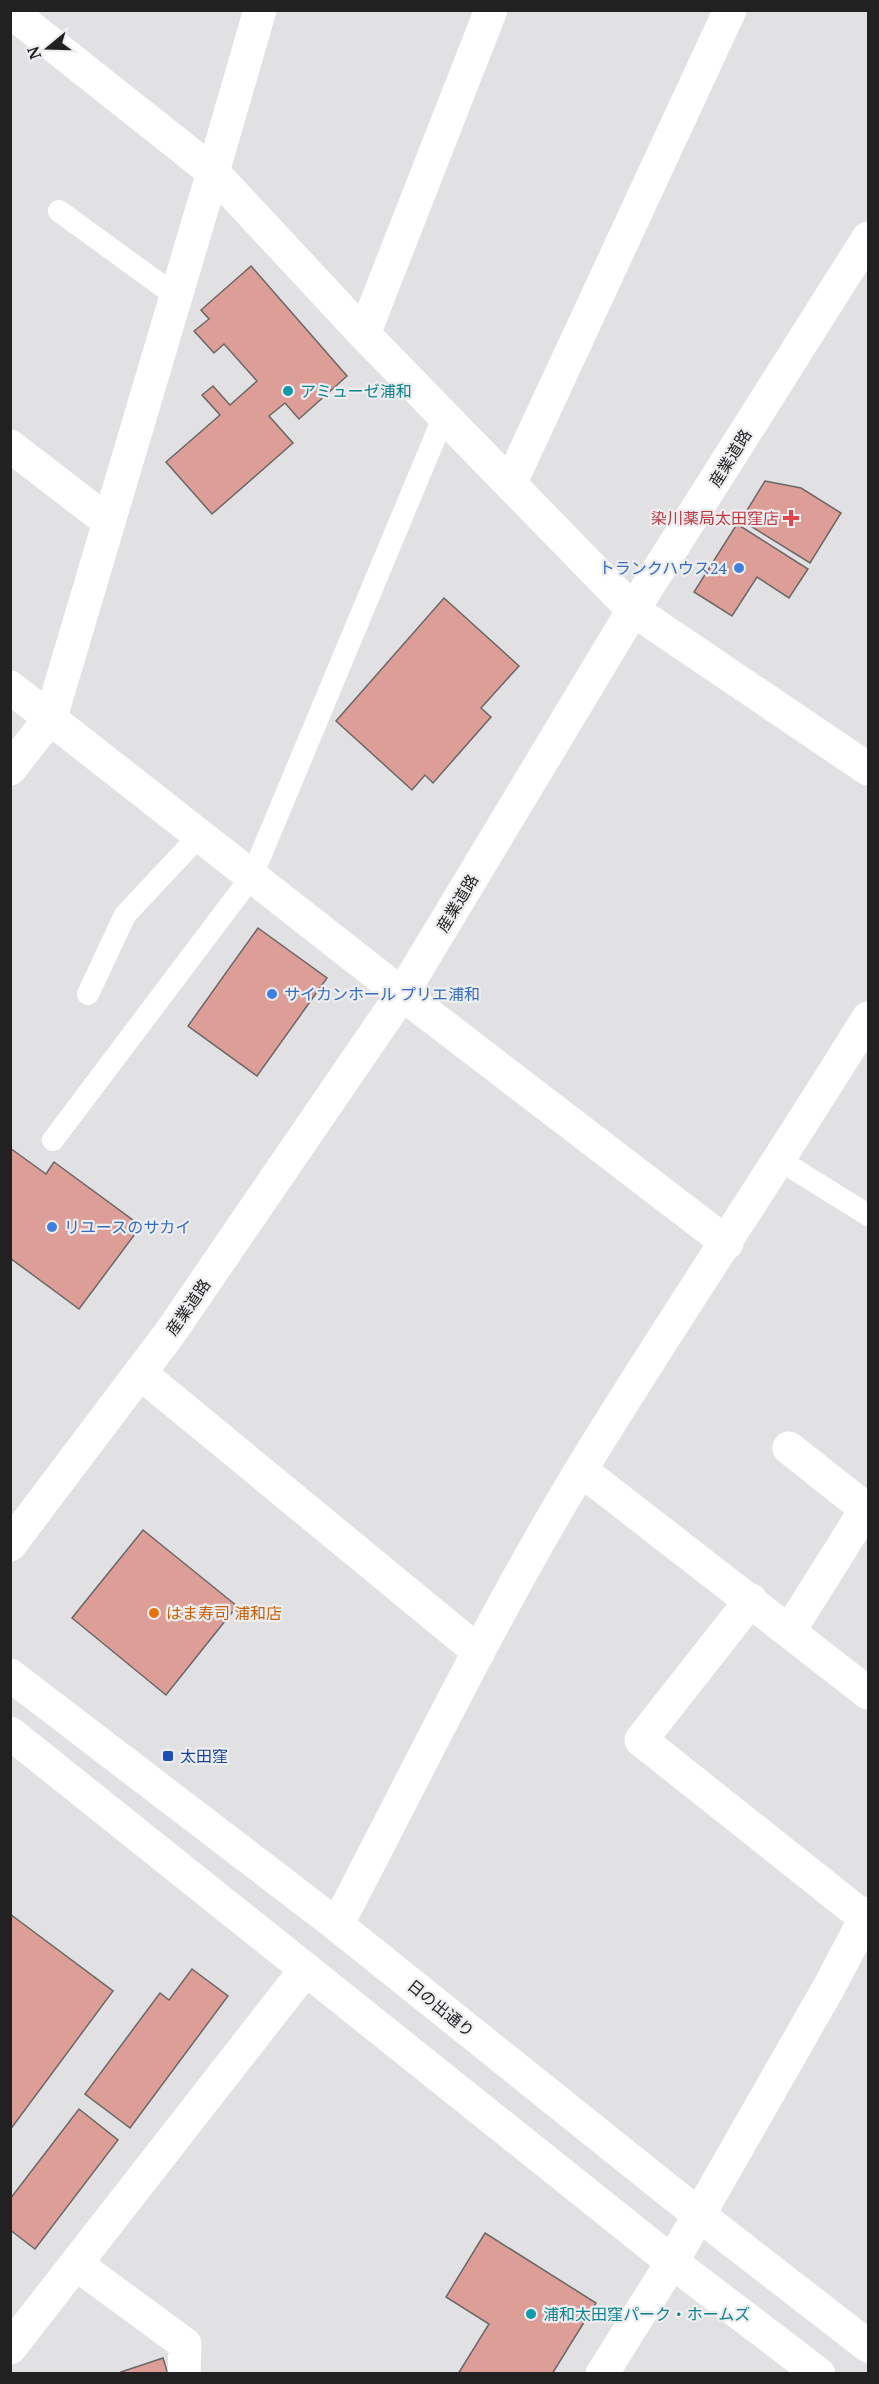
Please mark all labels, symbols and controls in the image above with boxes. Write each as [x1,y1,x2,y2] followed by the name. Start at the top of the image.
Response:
[18,18,78,78] north arrow
[21,44,46,62] text: N
[300,380,412,402] place label: アミューゼ浦和
[281,384,295,398] marker: アミューゼ浦和
[704,425,756,491] street label: 産業道路
[651,507,779,529] place label: 染川薬局太田窪店
[784,511,798,525] marker: 染川薬局太田窪店
[599,557,727,579] place label: トランクハウス24
[732,561,746,575] marker: トランクハウス24
[431,870,483,936] street label: 産業道路
[284,983,480,1005] place label: サイカンホール プリエ浦和
[265,987,279,1001] marker: サイカンホール プリエ浦和
[64,1216,191,1238] place label: リユースのサカイ
[45,1220,59,1234] marker: リユースのサカイ
[161,1274,215,1340] street label: 産業道路
[166,1602,282,1624] place label: はま寿司 浦和店
[147,1606,161,1620] marker: はま寿司 浦和店
[180,1745,228,1767] place label: 太田窪
[161,1749,175,1763] marker: 太田窪
[403,1974,479,2042] street label: 日の出通り
[543,2303,750,2325] place label: 浦和太田窪パーク・ホームズ
[524,2307,538,2321] marker: 浦和太田窪パーク・ホームズ

